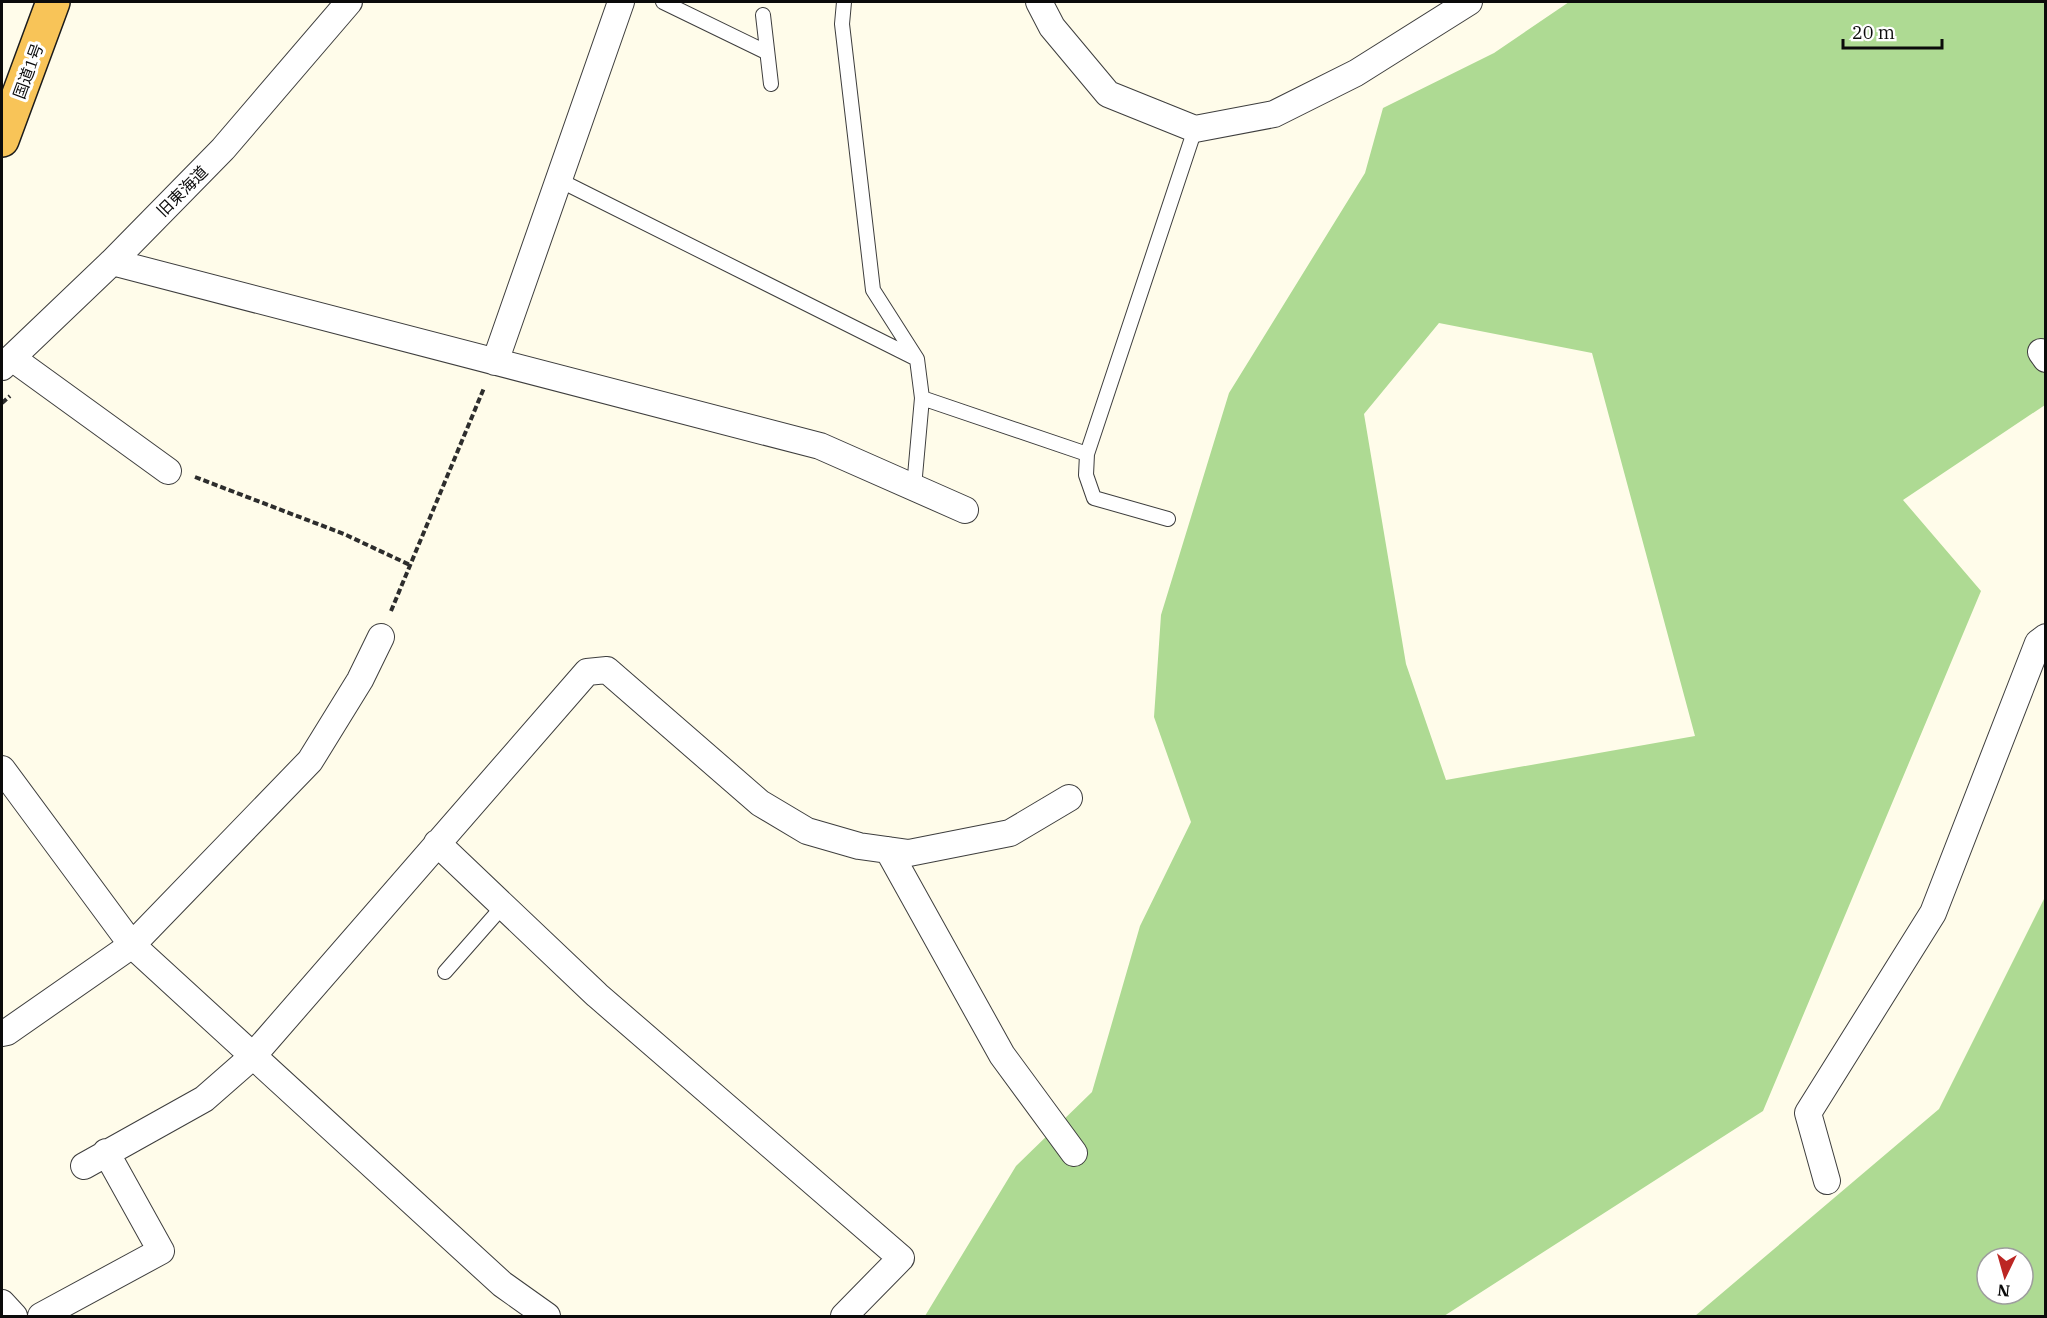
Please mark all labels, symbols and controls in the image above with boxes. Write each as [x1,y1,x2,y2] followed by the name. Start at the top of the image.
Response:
[1843,12,1942,50] scale bar
[1852,21,1895,44] text: 20 m
[9,41,47,101] street label: 国道1号
[152,161,212,221] street label: 旧東海道
[1975,1246,2035,1306] north arrow
[1997,1280,2011,1301] text: N

